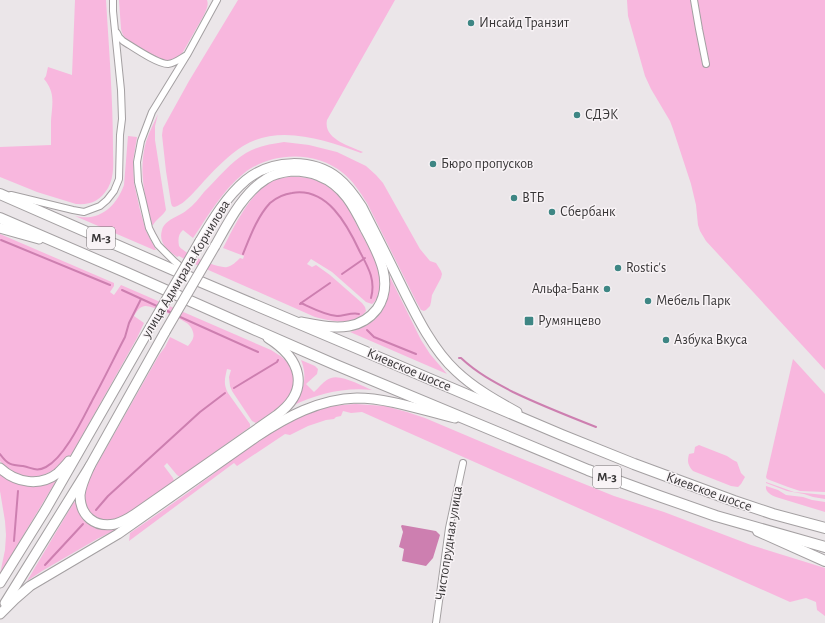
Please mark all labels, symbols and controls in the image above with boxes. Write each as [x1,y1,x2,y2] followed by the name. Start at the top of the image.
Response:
[479,16,570,30] place label: Инсайд Транзит
[466,18,476,28] marker: Инсайд Транзит
[585,108,618,122] place label: СДЭК
[572,110,582,120] marker: СДЭК
[441,157,533,171] place label: Бюро пропусков
[428,159,438,169] marker: Бюро пропусков
[522,191,545,205] place label: ВТБ
[509,193,519,203] marker: ВТБ
[139,197,233,341] street label: улица Адмирала Корнилова
[560,205,616,219] place label: Сбербанк
[547,207,557,217] marker: Сбербанк
[87,227,115,249] road number: М-3
[626,261,666,275] place label: Rostic's
[613,263,623,273] marker: Rostic's
[532,282,600,296] place label: Альфа-Банк
[602,284,612,294] marker: Альфа-Банк
[656,294,731,308] place label: Мебель Парк
[643,296,653,306] marker: Мебель Парк
[538,314,601,328] place label: Румянцево
[523,315,535,327] marker: Румянцево
[674,333,748,347] place label: Азбука Вкуса
[661,335,671,345] marker: Азбука Вкуса
[365,346,453,394] street label: Киевское шоссе
[593,466,621,488] road number: М-3
[664,470,754,514] street label: Киевское шоссе
[433,484,465,601] street label: Чистопрудная улица

